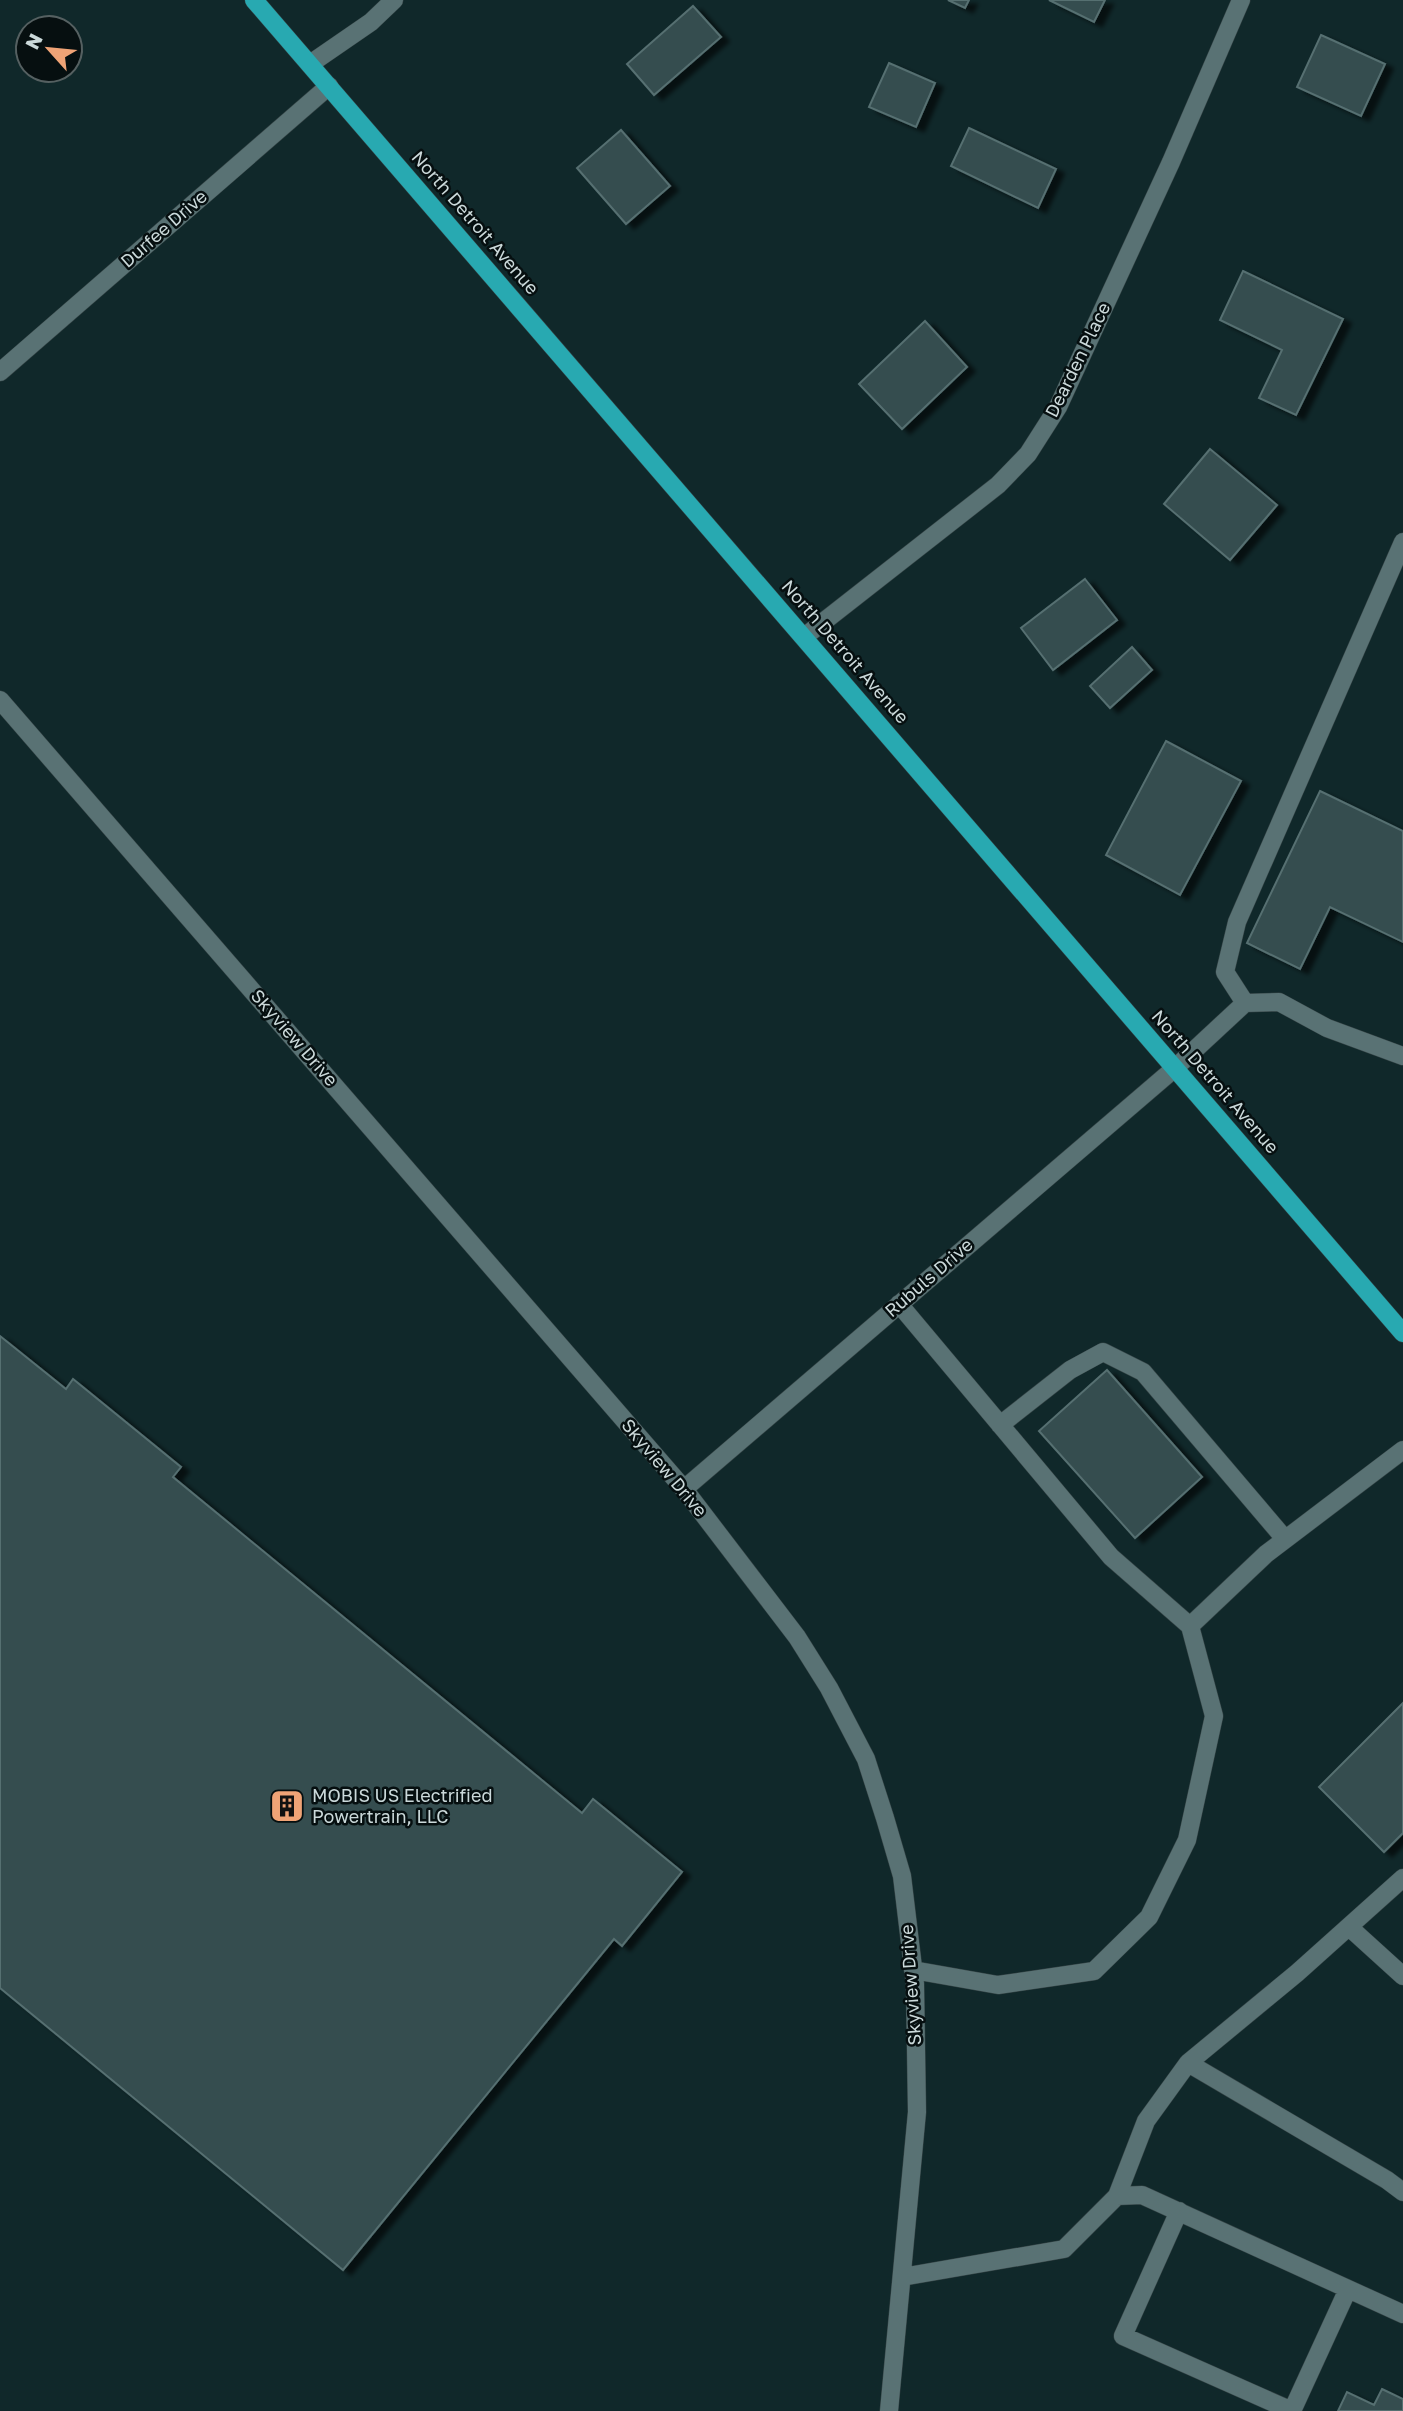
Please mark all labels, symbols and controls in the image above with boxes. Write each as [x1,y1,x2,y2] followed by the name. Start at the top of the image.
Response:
[14,14,84,84] north arrow
[20,29,47,53] text: N
[408,146,544,298] street label: North Detroit Avenue
[116,185,211,272] street label: Durfee Drive
[1040,299,1114,421] street label: Dearden Place
[778,575,914,727] street label: North Detroit Avenue
[247,984,343,1090] street label: Skyview Drive
[1148,1005,1284,1157] street label: North Detroit Avenue
[880,1233,977,1321] street label: Rubuls Drive
[617,1414,712,1521] street label: Skyview Drive
[312,1784,492,1827] place label: MOBIS US Electrified Powertrain, LLC
[268,1787,306,1825] building icon: MOBIS US Electrified Powertrain, LLC
[895,1924,925,2046] street label: Skyview Drive

